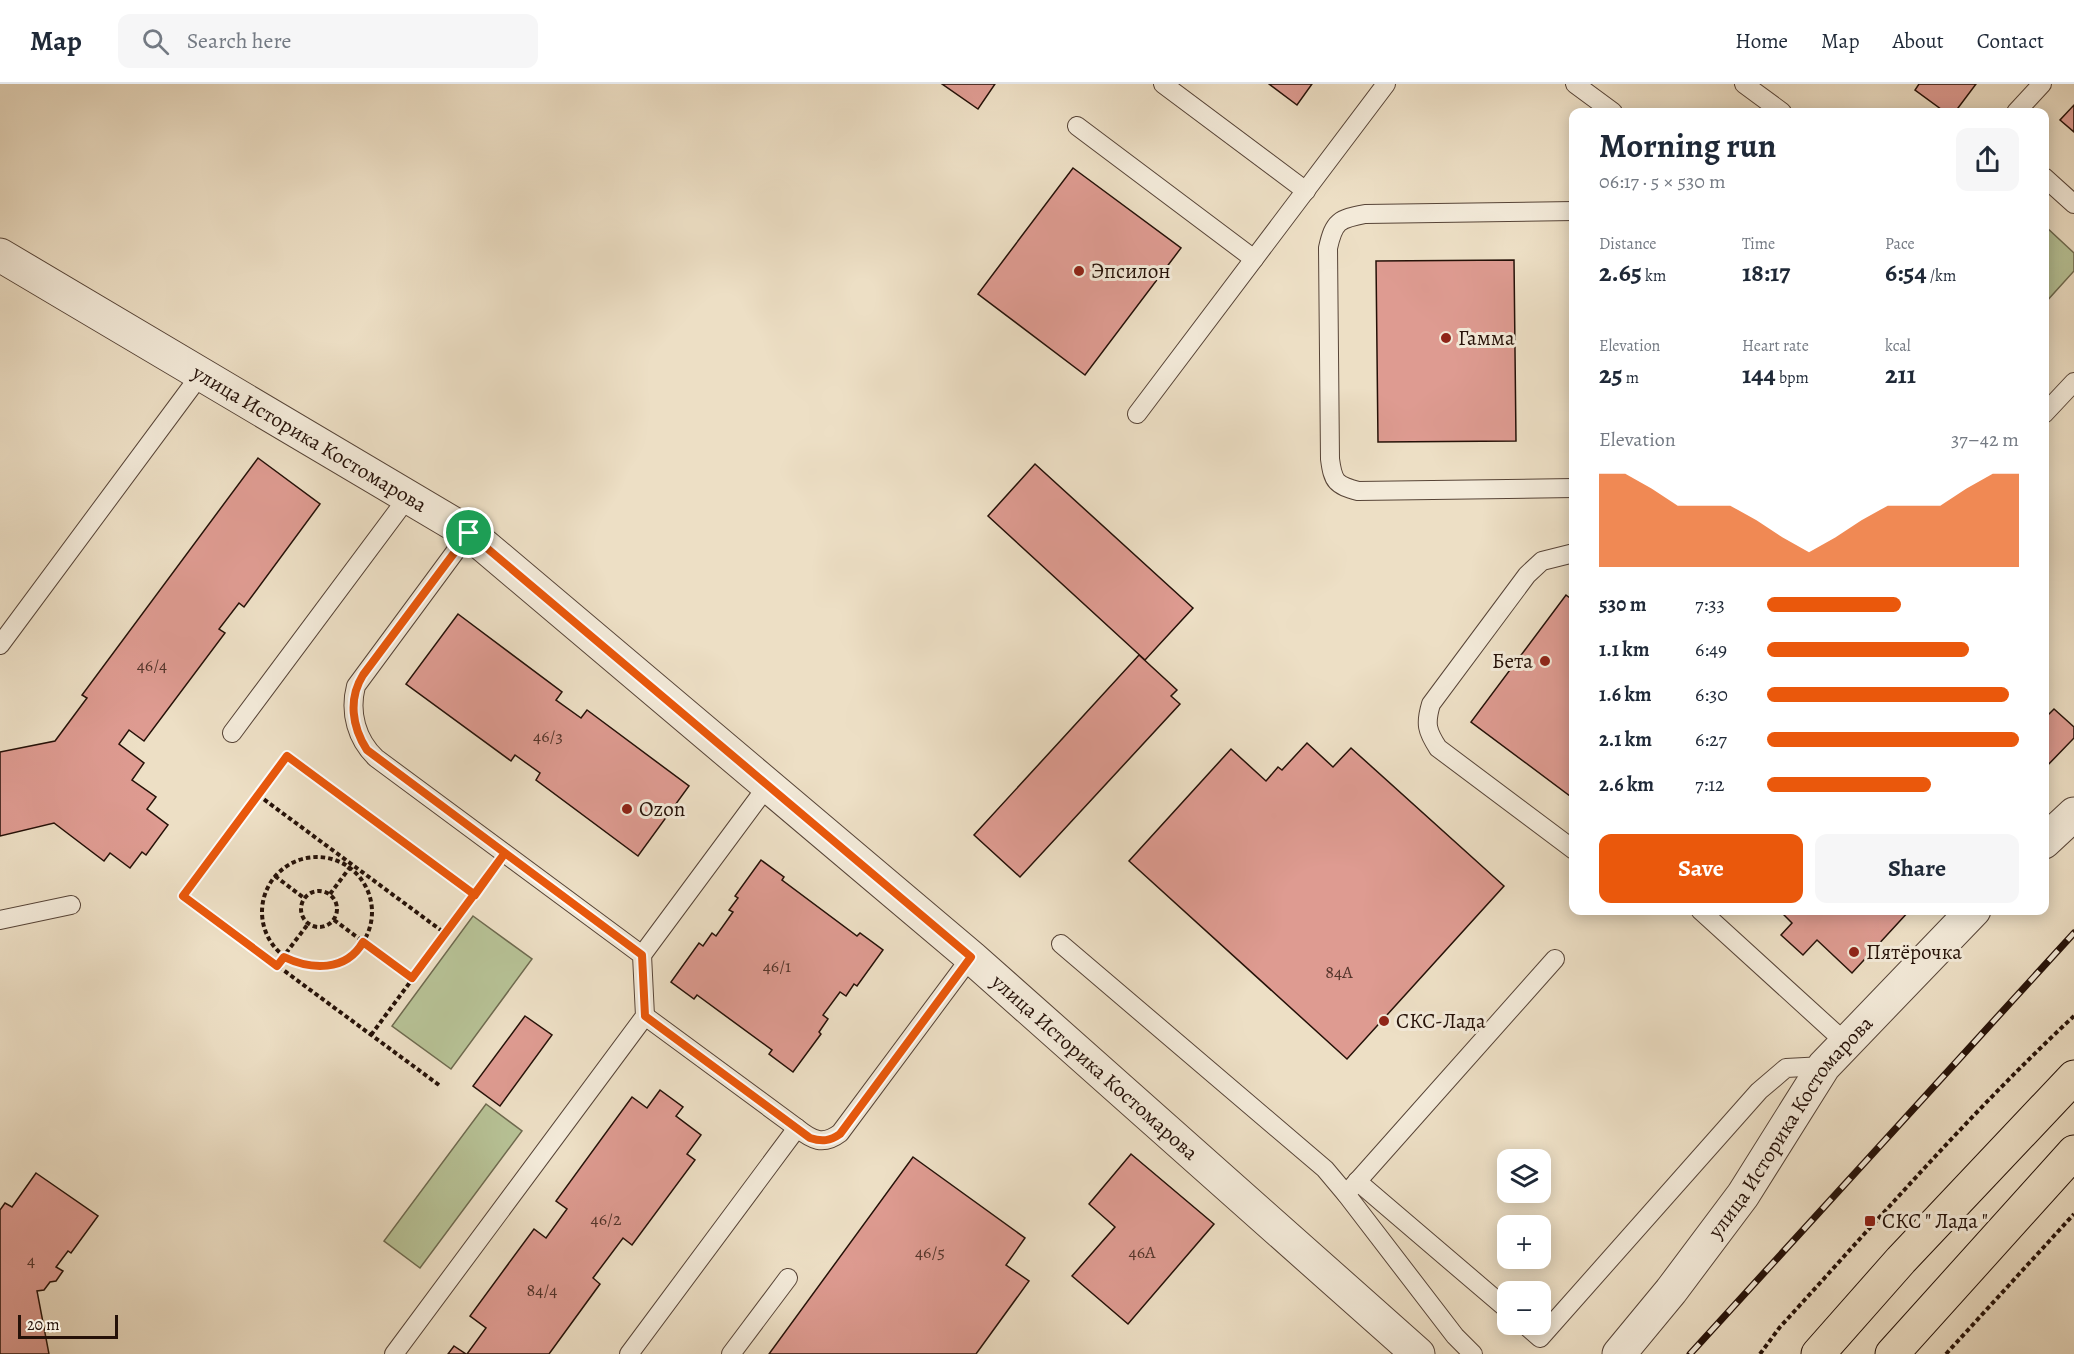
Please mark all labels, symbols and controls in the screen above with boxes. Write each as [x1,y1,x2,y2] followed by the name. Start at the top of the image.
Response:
[118,14,538,68] search box
[30,22,82,60] text: Map
[139,25,172,58] icon: search
[187,26,291,56] text: Search here
[1735,27,1788,55] text: Home
[1821,27,1859,55] text: Map
[1892,27,1944,55] text: About
[1977,27,2044,55] text: Contact
[1599,123,1776,168] text: Morning run
[1956,128,2019,191] button: share
[1599,168,1726,195] text: 06:17 · 5 × 530 m
[1599,233,1656,255] text: Distance
[1742,233,1775,255] text: Time
[1885,233,1915,255] text: Pace
[1599,255,1642,290] text: 2.65
[1742,255,1790,290] text: 18:17
[1885,255,1927,290] text: 6:54
[1091,257,1171,285] place label: Эпсилон
[1072,264,1086,278] marker: Эпсилон
[1642,265,1666,287] text: km
[1927,265,1956,287] text: /km
[1458,324,1515,352] place label: Гамма
[1439,331,1453,345] marker: Гамма
[1599,335,1660,357] text: Elevation
[1742,335,1809,357] text: Heart rate
[1885,335,1911,357] text: kcal
[1599,357,1623,392] text: 25
[1742,357,1776,392] text: 144
[1885,357,1916,392] text: 211
[187,358,432,519] street label: улица Историка Костомарова
[1623,367,1639,389] text: m
[1776,367,1809,389] text: bpm
[1599,426,1676,453] text: Elevation
[1951,426,2019,453] text: 37–42 m
[443,507,494,558] pin
[452,516,485,549] icon: arrive
[1599,591,1646,618] text: 530 m
[1695,591,1725,618] text: 7:33
[1599,636,1649,663] text: 1.1 km
[1695,636,1727,663] text: 6:49
[1492,647,1533,675] place label: Бета
[137,653,167,677] house number: 46/4
[1538,654,1552,668] marker: Бета
[1599,681,1652,708] text: 1.6 km
[1695,681,1728,708] text: 6:30
[533,724,563,748] house number: 46/3
[1599,726,1652,753] text: 2.1 km
[1695,726,1727,753] text: 6:27
[1599,771,1654,798] text: 2.6 km
[1695,771,1725,798] text: 7:12
[639,795,685,823] place label: Ozon
[620,802,634,816] marker: Ozon
[1599,834,1803,903] button: Save
[1815,834,2019,903] button: Share
[1866,938,1962,966] place label: Пятёрочка
[1847,945,1861,959] marker: Пятёрочка
[763,954,791,978] house number: 46/1
[1325,960,1353,984] house number: 84А
[985,967,1204,1167] street label: улица Историка Костомарова
[1396,1007,1486,1035] place label: СКС-Лада
[1701,1009,1879,1245] street label: улица Историка Костомарова
[1377,1014,1391,1028] marker: СКС-Лада
[1497,1149,1551,1335] map controls
[1497,1149,1551,1203] button: layers
[591,1207,622,1231] house number: 46/2
[1882,1207,1988,1235] place label: СКС " Лада "
[1863,1214,1877,1228] marker: СКС " Лада "
[1497,1215,1551,1269] button: +
[915,1240,945,1264] house number: 46/5
[1129,1240,1156,1264] house number: 46А
[27,1248,35,1272] house number: 4
[527,1278,557,1302] house number: 84/4
[1497,1281,1551,1335] button: −
[18,1312,118,1340] scale bar
[27,1314,60,1336] text: 20 m

